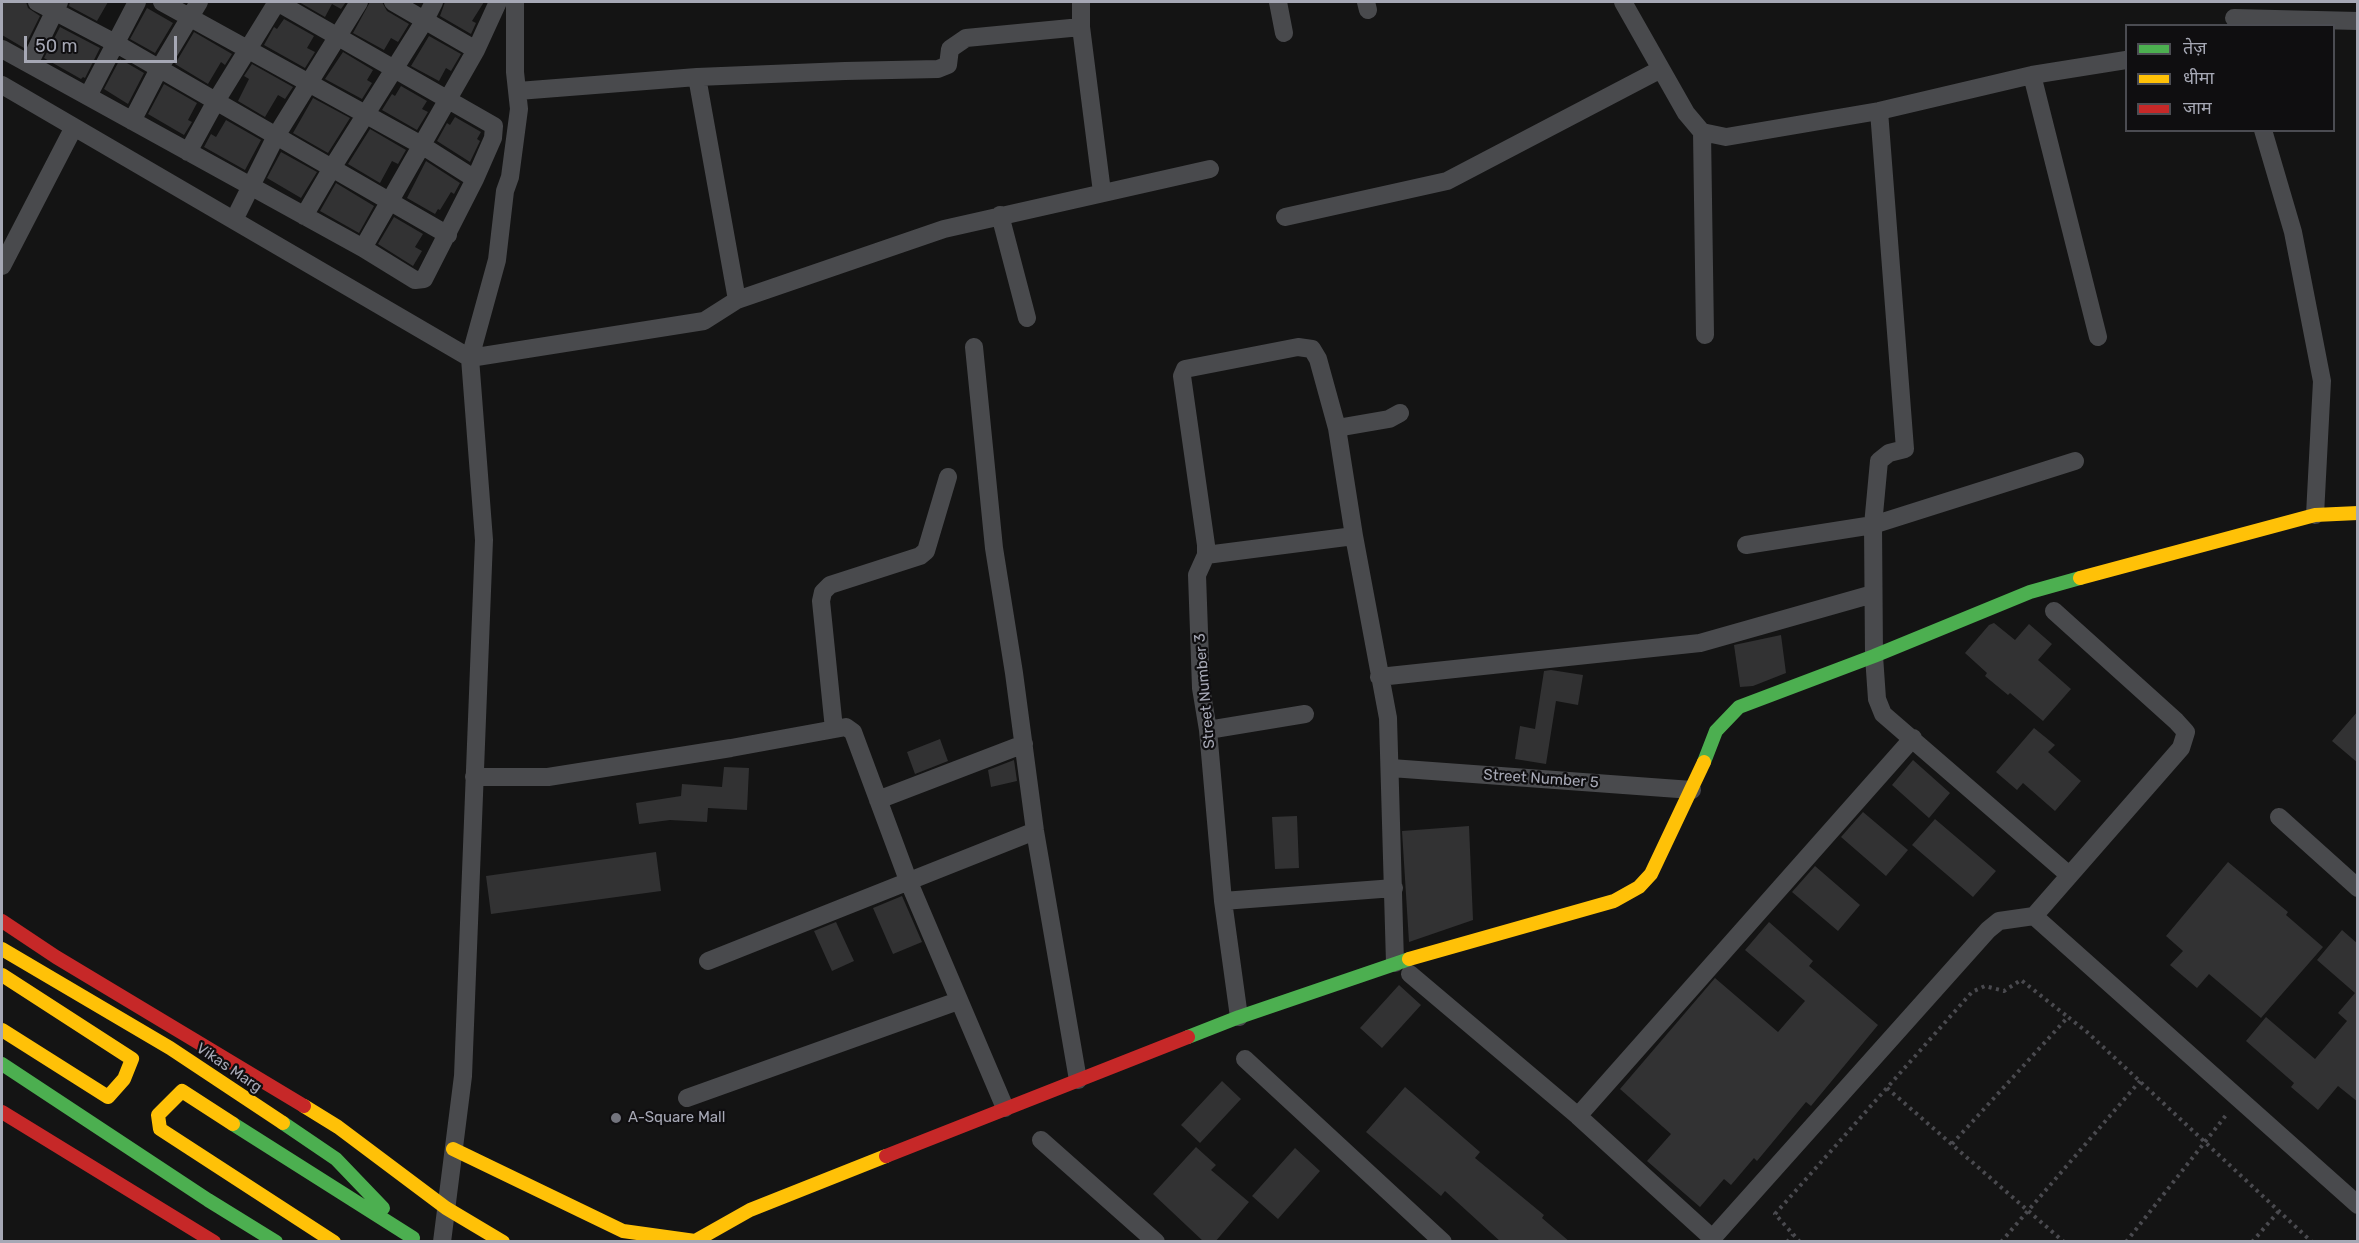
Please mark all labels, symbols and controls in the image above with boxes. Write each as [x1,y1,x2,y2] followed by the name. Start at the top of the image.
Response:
[27,24,180,62] scale bar
[2125,24,2335,132] legend
[35,35,78,57] text: 50 m
[2183,37,2207,59] text: तेज़
[2183,67,2214,89] text: धीमा
[2183,97,2212,119] text: जाम
[1191,633,1219,749] street label: Street Number 3
[1483,766,1599,792] street label: Street Number 5
[193,1039,265,1097] street label: Vikas Marg
[628,1109,725,1127] place label: A-Square Mall
[609,1111,623,1125] marker: A-Square Mall

